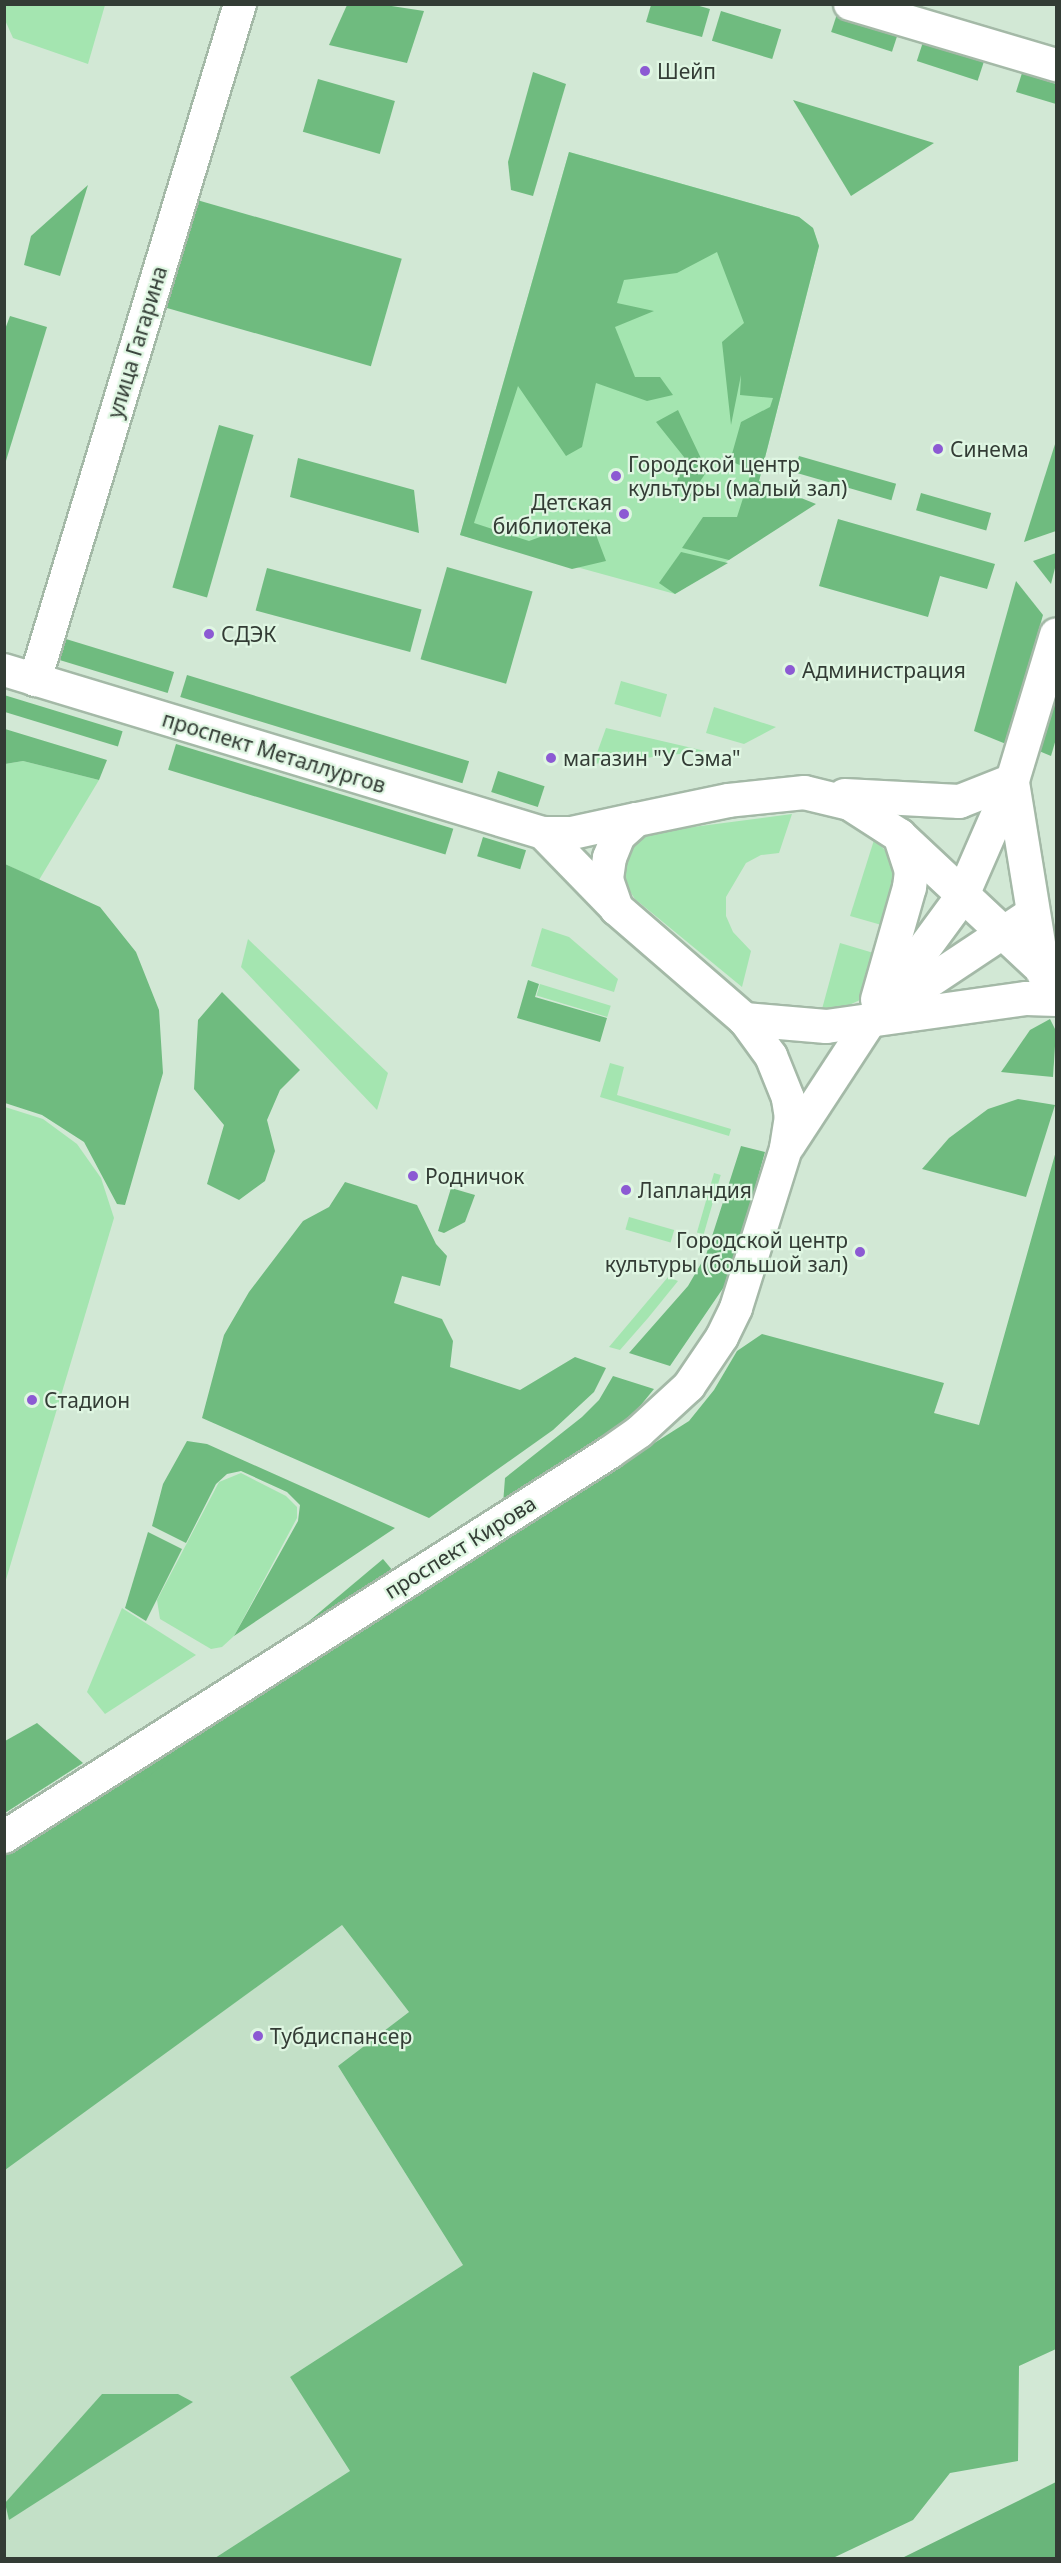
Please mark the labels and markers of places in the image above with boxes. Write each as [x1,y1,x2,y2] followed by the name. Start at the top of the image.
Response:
[657,58,716,84] place label: Шейп
[638,64,652,78] marker: Шейп
[950,436,1029,462] place label: Синема
[931,442,945,456] marker: Синема
[628,451,847,501] place label: Городской центр культуры (малый зал)
[609,469,623,483] marker: Городской центр культуры (малый зал)
[493,489,612,539] place label: Детская библиотека
[617,507,631,521] marker: Детская библиотека
[221,621,276,647] place label: СДЭК
[202,627,216,641] marker: СДЭК
[802,657,966,683] place label: Администрация
[783,663,797,677] marker: Администрация
[563,745,741,771] place label: магазин "У Сэма"
[544,751,558,765] marker: магазин "У Сэма"
[425,1163,524,1189] place label: Родничок
[406,1169,420,1183] marker: Родничок
[638,1177,752,1203] place label: Лапландия
[619,1183,633,1197] marker: Лапландия
[605,1227,848,1277] place label: Городской центр культуры (большой зал)
[853,1245,867,1259] marker: Городской центр культуры (большой зал)
[44,1387,130,1413] place label: Стадион
[25,1393,39,1407] marker: Стадион
[270,2023,412,2049] place label: Тубдиспансер
[251,2029,265,2043] marker: Тубдиспансер

